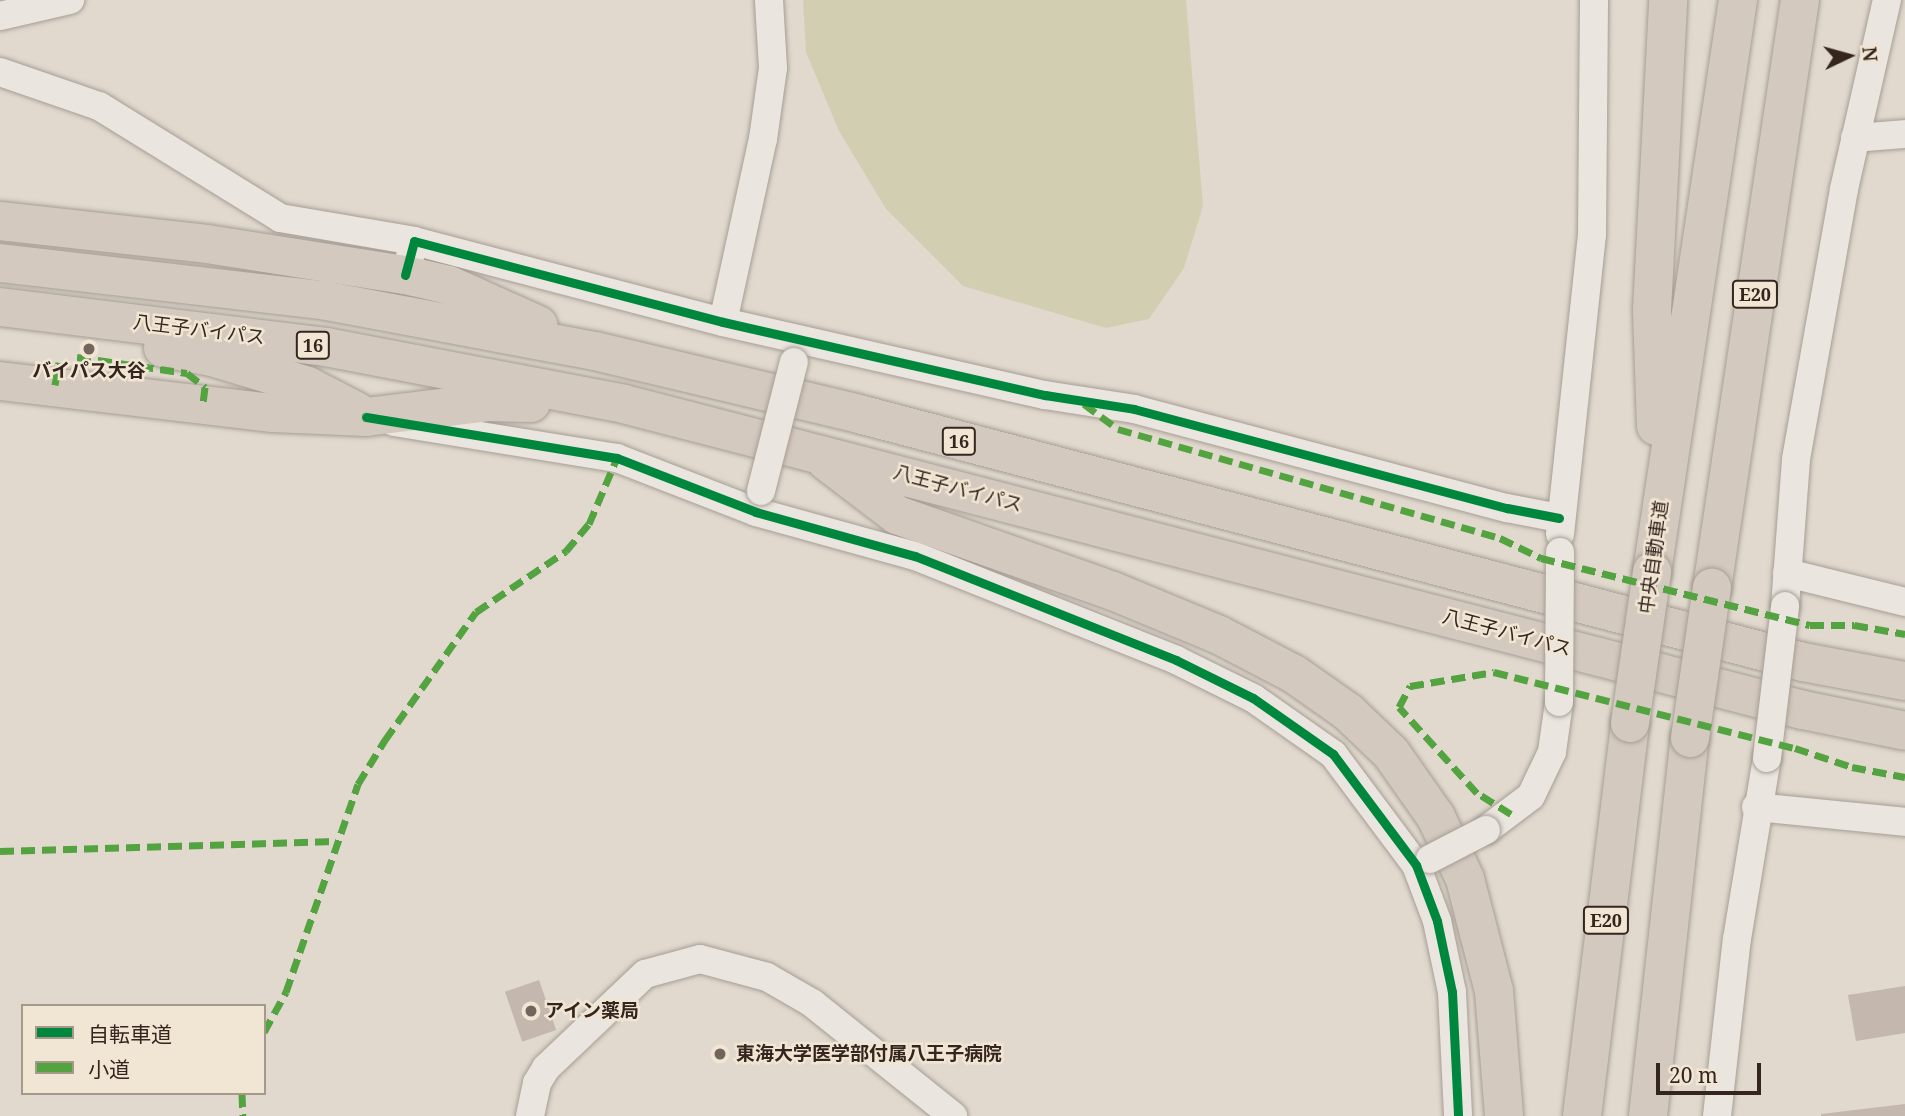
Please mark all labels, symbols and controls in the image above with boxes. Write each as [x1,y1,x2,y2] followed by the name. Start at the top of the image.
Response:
[1814,21,1884,91] north arrow
[1856,46,1884,63] text: N
[1730,280,1780,308] road number: E20
[132,311,266,349] street label: 八王子バイパス
[296,330,330,360] road number: 16
[81,341,97,357] marker: バイパス大谷
[32,360,146,382] place label: バイパス大谷
[942,426,976,456] road number: 16
[891,461,1025,517] street label: 八王子バイパス
[1635,499,1673,615] street label: 中央自動車道
[1440,605,1574,661] street label: 八王子バイパス
[1582,905,1630,934] road number: E20
[545,1000,640,1022] place label: アイン薬局
[523,1003,539,1019] marker: アイン薬局
[21,1004,266,1095] legend
[88,1020,172,1048] text: 自転車道
[736,1043,1002,1065] place label: 東海大学医学部付属八王子病院
[710,1044,730,1064] marker: 東海大学医学部付属八王子病院
[1660,1050,1765,1094] scale bar
[88,1055,130,1083] text: 小道
[1669,1061,1718,1089] text: 20 m

